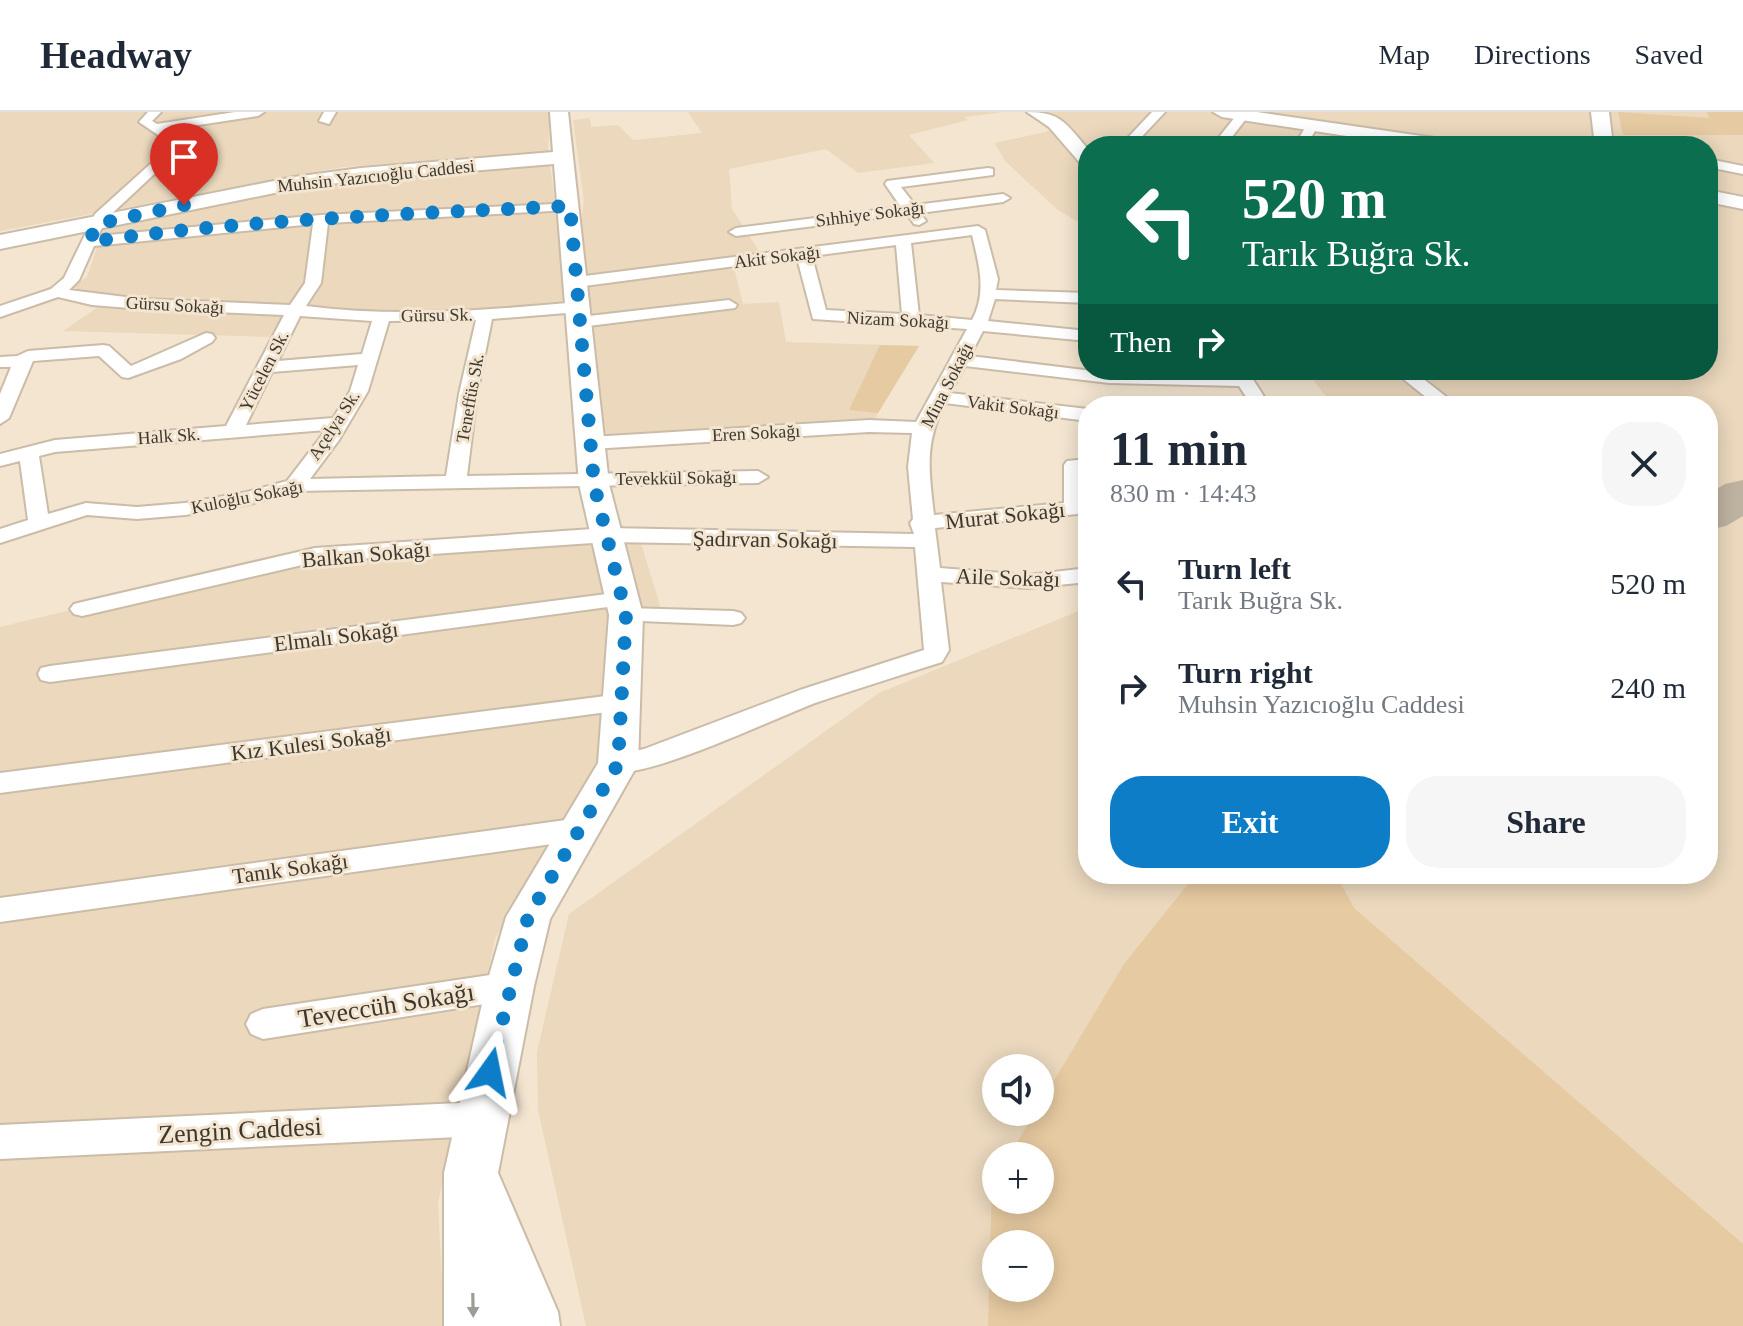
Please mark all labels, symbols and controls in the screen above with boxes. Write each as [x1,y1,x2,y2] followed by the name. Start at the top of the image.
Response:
[40,34,192,76] text: Headway
[1379,39,1430,70] text: Map
[1474,39,1591,70] text: Directions
[1635,39,1703,70] text: Saved
[150,123,218,205] pin
[162,135,206,179] icon: arrive
[276,156,476,196] street label: Muhsin Yazıcıoğlu Caddesi
[1110,168,1214,272] icon: left
[1242,168,1387,230] text: 520 m
[814,197,926,231] street label: Sıhhiye Sokağı
[1242,234,1470,274] text: Tarık Buğra Sk.
[733,242,821,272] street label: Akit Sokağı
[125,292,225,318] street label: Gürsu Sokağı
[401,304,473,326] street label: Gürsu Sk.
[846,307,950,333] street label: Nizam Sokağı
[1188,320,1232,364] icon: right
[1110,325,1172,358] text: Then
[235,327,293,415] street label: Yücelen Sk.
[917,339,977,431] street label: Mina Sokağı
[452,352,488,444] street label: Teneffüs Sk.
[304,386,364,464] street label: Açelya Sk.
[966,391,1060,423] street label: Vakit Sokağı
[711,421,801,445] street label: Eren Sokağı
[1110,422,1247,475] text: 11 min
[1602,422,1686,506] button: close
[137,424,201,448] street label: Halk Sk.
[615,467,737,489] street label: Tevekkül Sokağı
[189,476,305,518] street label: Kuloğlu Sokağı
[1110,479,1257,508] text: 830 m · 14:43
[944,497,1066,534] street label: Murat Sokağı
[692,526,838,553] street label: Şadırvan Sokağı
[301,536,431,573] street label: Balkan Sokağı
[1178,552,1291,585] text: Turn left
[1110,562,1154,606] icon: left
[955,563,1061,592] street label: Aile Sokağı
[1610,567,1686,600] text: 520 m
[1178,586,1343,615] text: Tarık Buğra Sk.
[272,616,400,657] street label: Elmalı Sokağı
[1178,656,1313,689] text: Turn right
[1110,666,1154,710] icon: right
[1610,671,1686,704] text: 240 m
[1178,690,1465,719] text: Muhsin Yazıcıoğlu Caddesi
[229,721,393,766] street label: Kız Kulesi Sokağı
[1110,776,1390,868] button: Exit
[1406,776,1686,868] button: Share
[231,848,349,889] street label: Tanık Sokağı
[296,977,476,1034] street label: Teveccüh Sokağı
[448,1030,532,1114] position arrow
[982,1054,1054,1302] map controls
[982,1054,1054,1126] button: sound
[157,1112,323,1149] street label: Zengin Caddesi
[982,1142,1054,1214] button: +
[982,1230,1054,1302] button: −
[467,1293,479,1318] one-way arrow

